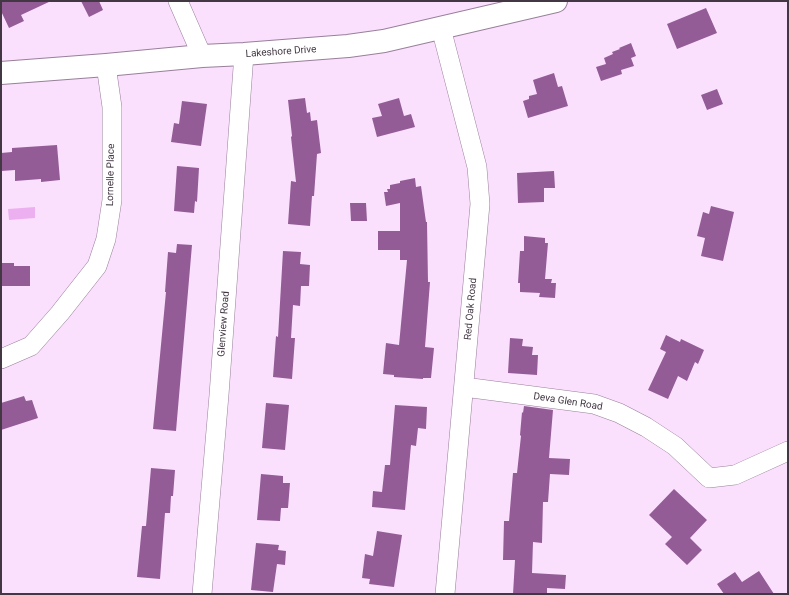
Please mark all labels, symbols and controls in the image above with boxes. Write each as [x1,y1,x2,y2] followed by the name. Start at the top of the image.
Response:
[245,44,317,60] street label: Lakeshore Drive
[104,144,118,206] street label: Lornelle Place
[462,277,480,341] street label: Red Oak Road
[216,291,232,357] street label: Glenview Road
[532,391,604,413] street label: Deva Glen Road

